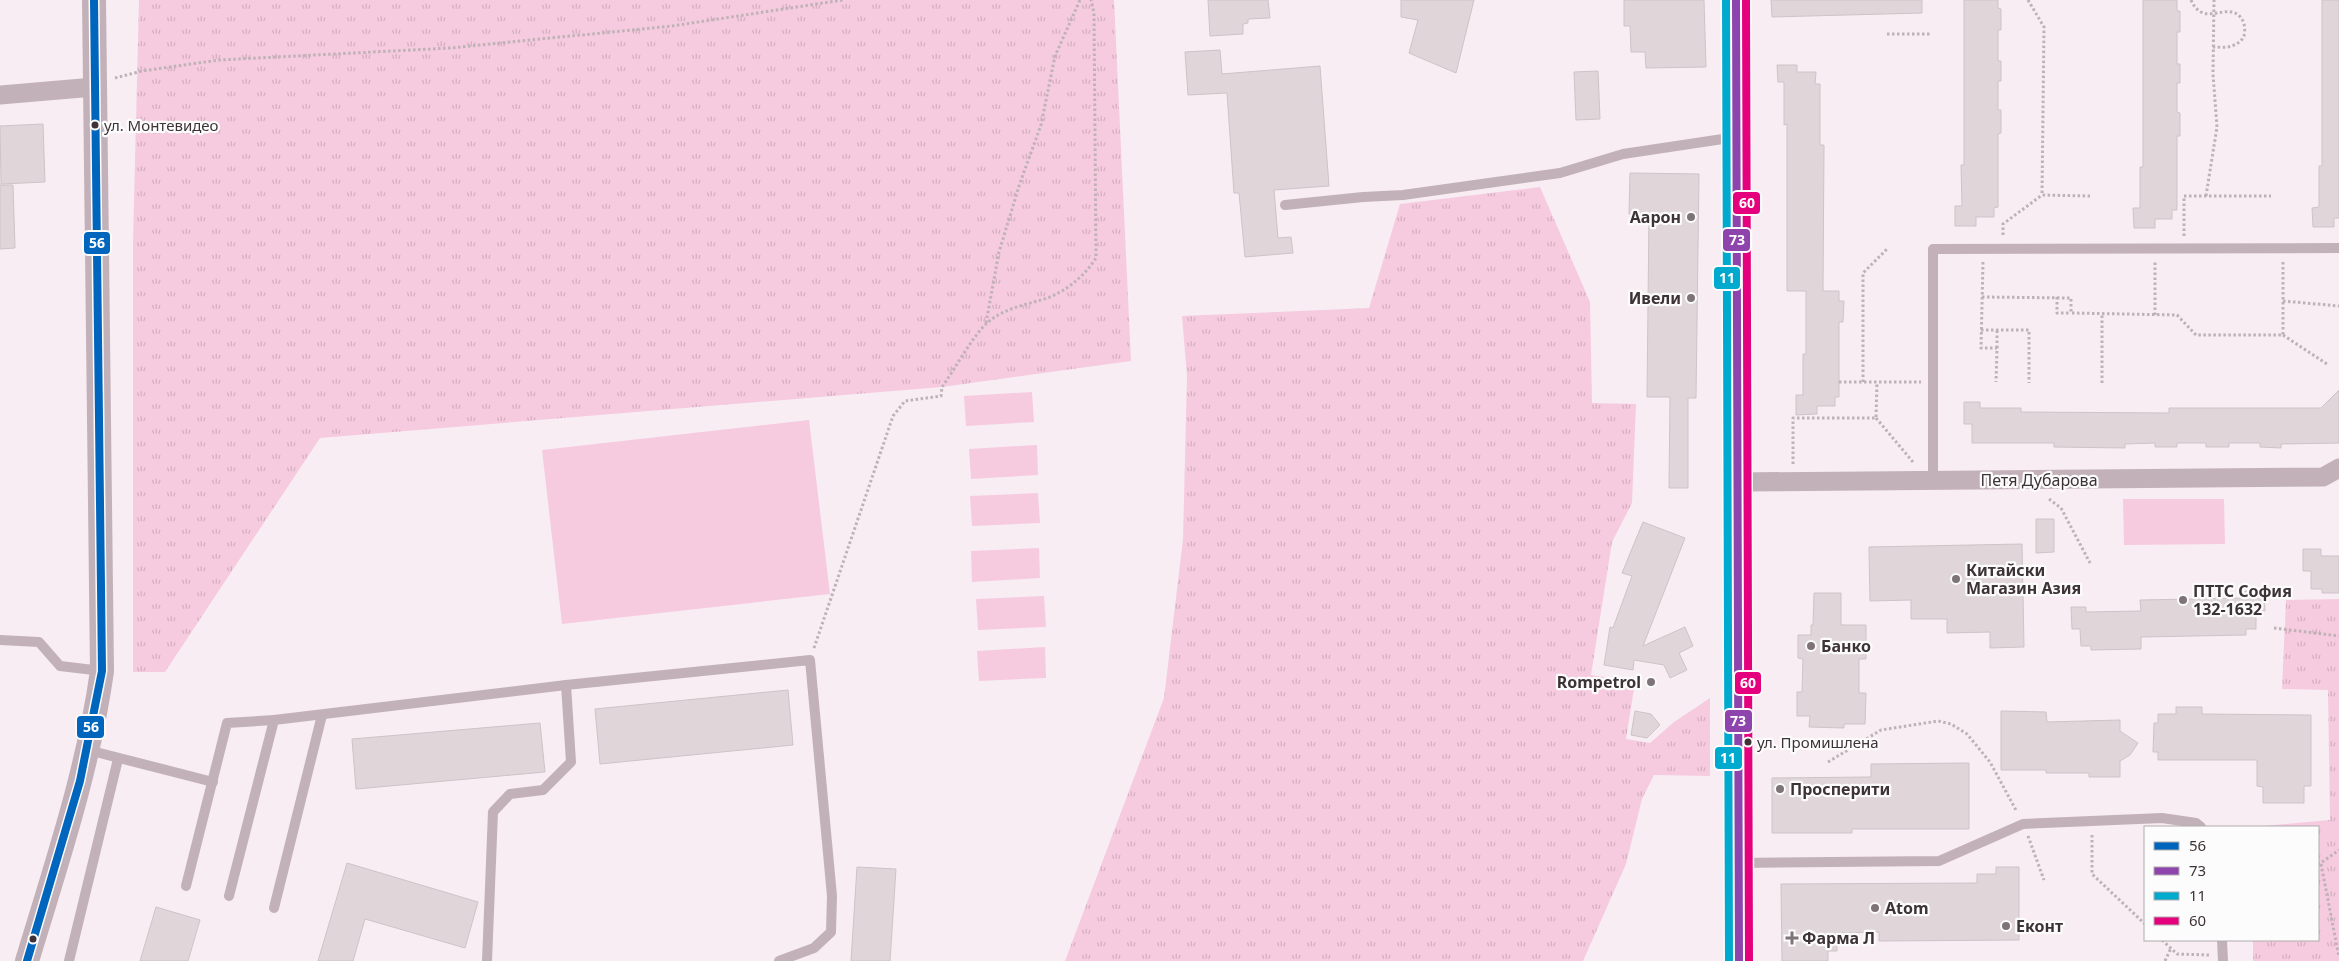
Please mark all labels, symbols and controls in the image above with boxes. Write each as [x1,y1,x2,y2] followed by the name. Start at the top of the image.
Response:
[104,115,219,135] place label: ул. Монтевидео
[90,120,100,130] marker: ул. Монтевидео
[1732,191,1761,215] line badge: 60
[1739,193,1755,212] text: 60
[1630,206,1681,228] place label: Аарон
[1685,211,1697,223] marker: Аарон
[1722,228,1751,252] line badge: 73
[1729,230,1745,249] text: 73
[83,231,111,255] line badge: 56
[89,233,105,252] text: 56
[1713,266,1741,290] line badge: 11
[1719,268,1735,287] text: 11
[1629,287,1681,309] place label: Ивели
[1685,292,1697,304] marker: Ивели
[1980,469,2098,491] street label: Петя Дубарова
[1966,559,2081,599] place label: Китайски Магазин Азия
[1950,573,1962,585] marker: Китайски Магазин Азия
[2193,580,2292,620] place label: ПТТС София 132-1632
[2177,594,2189,606] marker: ПТТС София 132-1632
[1821,635,1871,657] place label: Банко
[1805,640,1817,652] marker: Банко
[1557,671,1641,693] place label: Rompetrol
[1734,671,1762,695] line badge: 60
[1740,673,1756,692] text: 60
[1645,676,1657,688] marker: Rompetrol
[1724,709,1753,733] line badge: 73
[1730,711,1746,730] text: 73
[76,715,105,739] line badge: 56
[83,717,99,736] text: 56
[1757,732,1879,752] place label: ул. Промишлена
[1743,737,1753,747] marker: ул. Промишлена
[1714,746,1743,770] line badge: 11
[1720,748,1736,767] text: 11
[1790,778,1890,800] place label: Просперити
[1774,783,1786,795] marker: Просперити
[2144,826,2319,941] legend
[2189,835,2206,855] text: 56
[2189,860,2206,880] text: 73
[2189,885,2206,905] text: 11
[1885,897,1929,919] place label: Atom
[1869,902,1881,914] marker: Atom
[2189,910,2206,930] text: 60
[2016,915,2063,937] place label: Еконт
[2000,920,2012,932] marker: Еконт
[1802,927,1875,949] place label: Фарма Л
[1786,932,1798,944] marker: Фарма Л
[28,934,38,944] unlabelled marker

